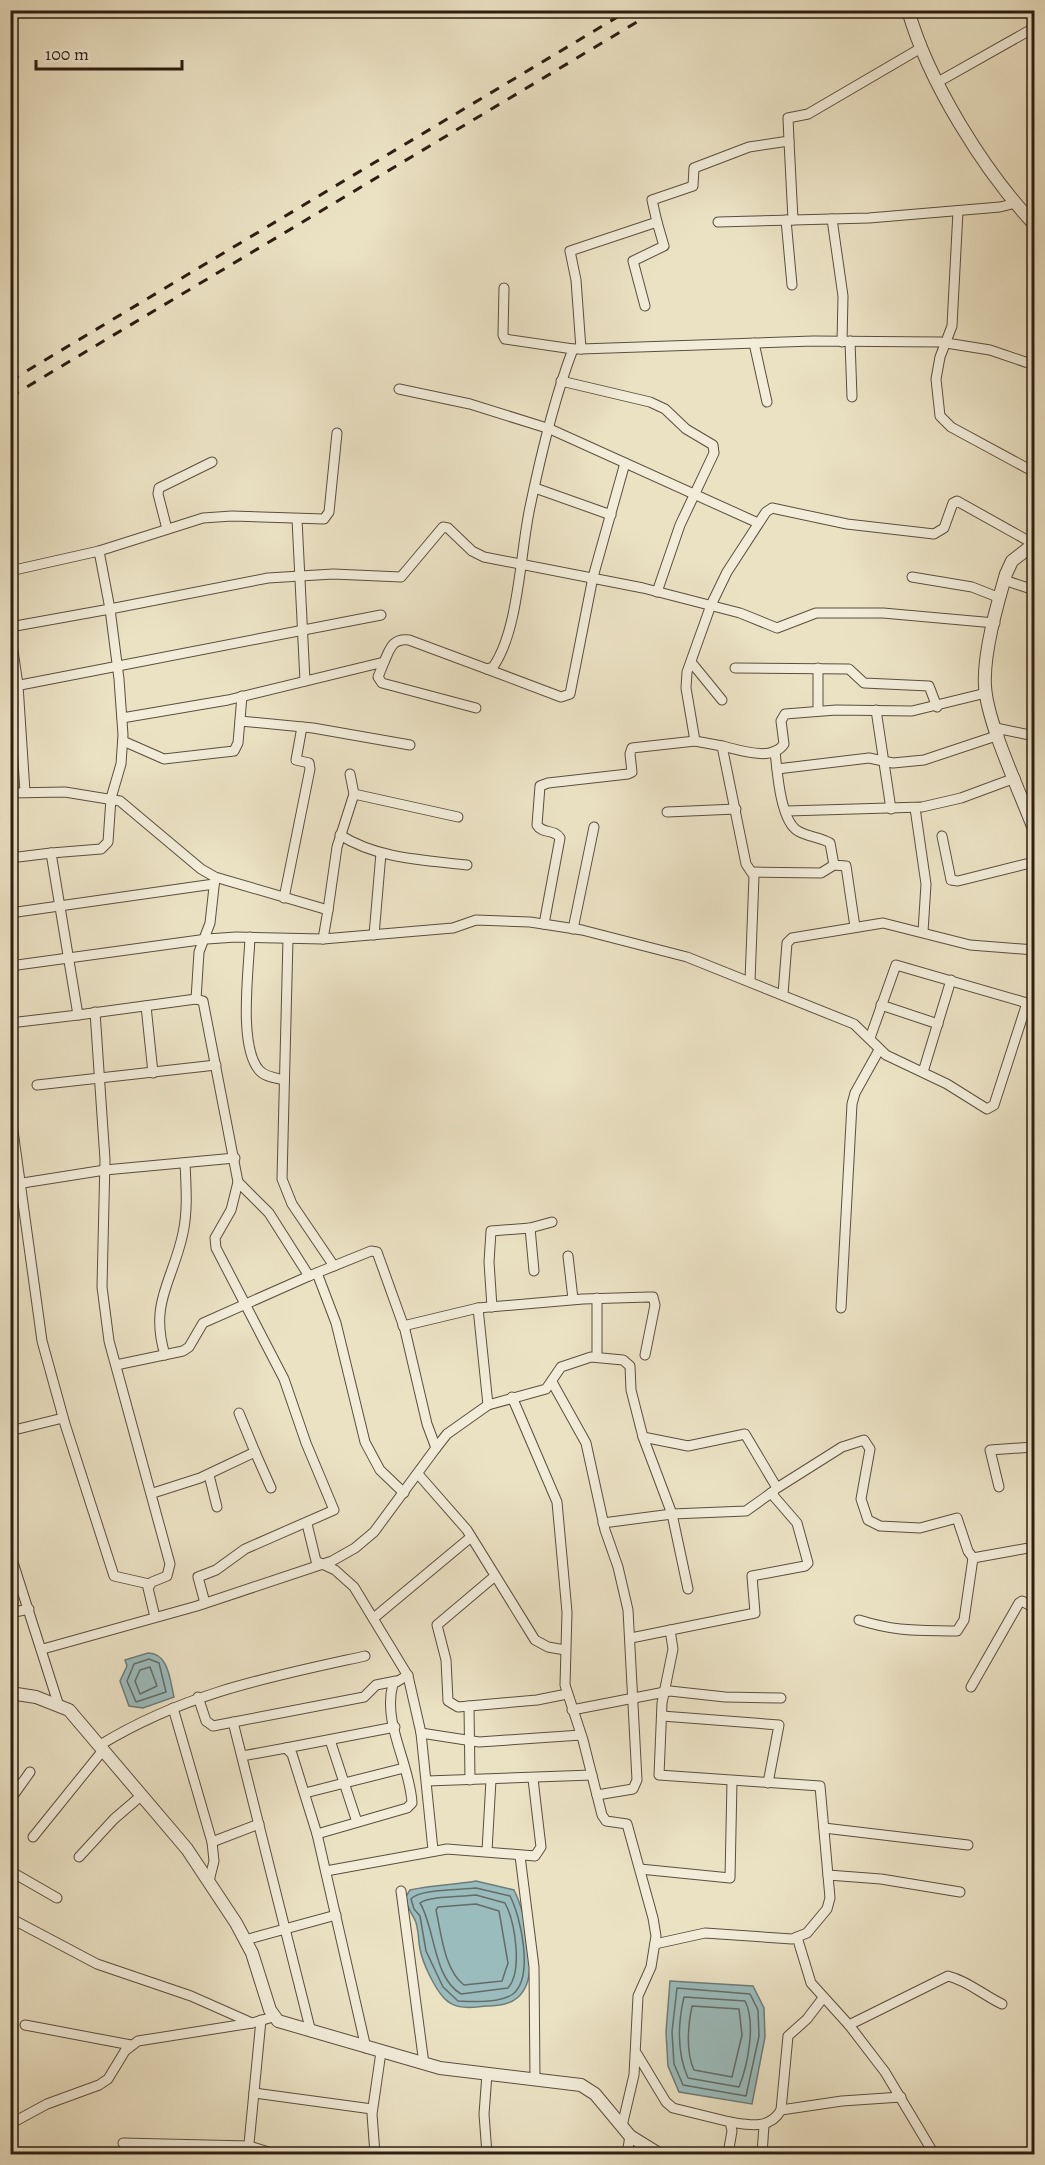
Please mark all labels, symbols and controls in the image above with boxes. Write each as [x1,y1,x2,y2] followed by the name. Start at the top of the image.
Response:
[36,33,182,71] scale bar
[45,42,89,66] text: 100 m

